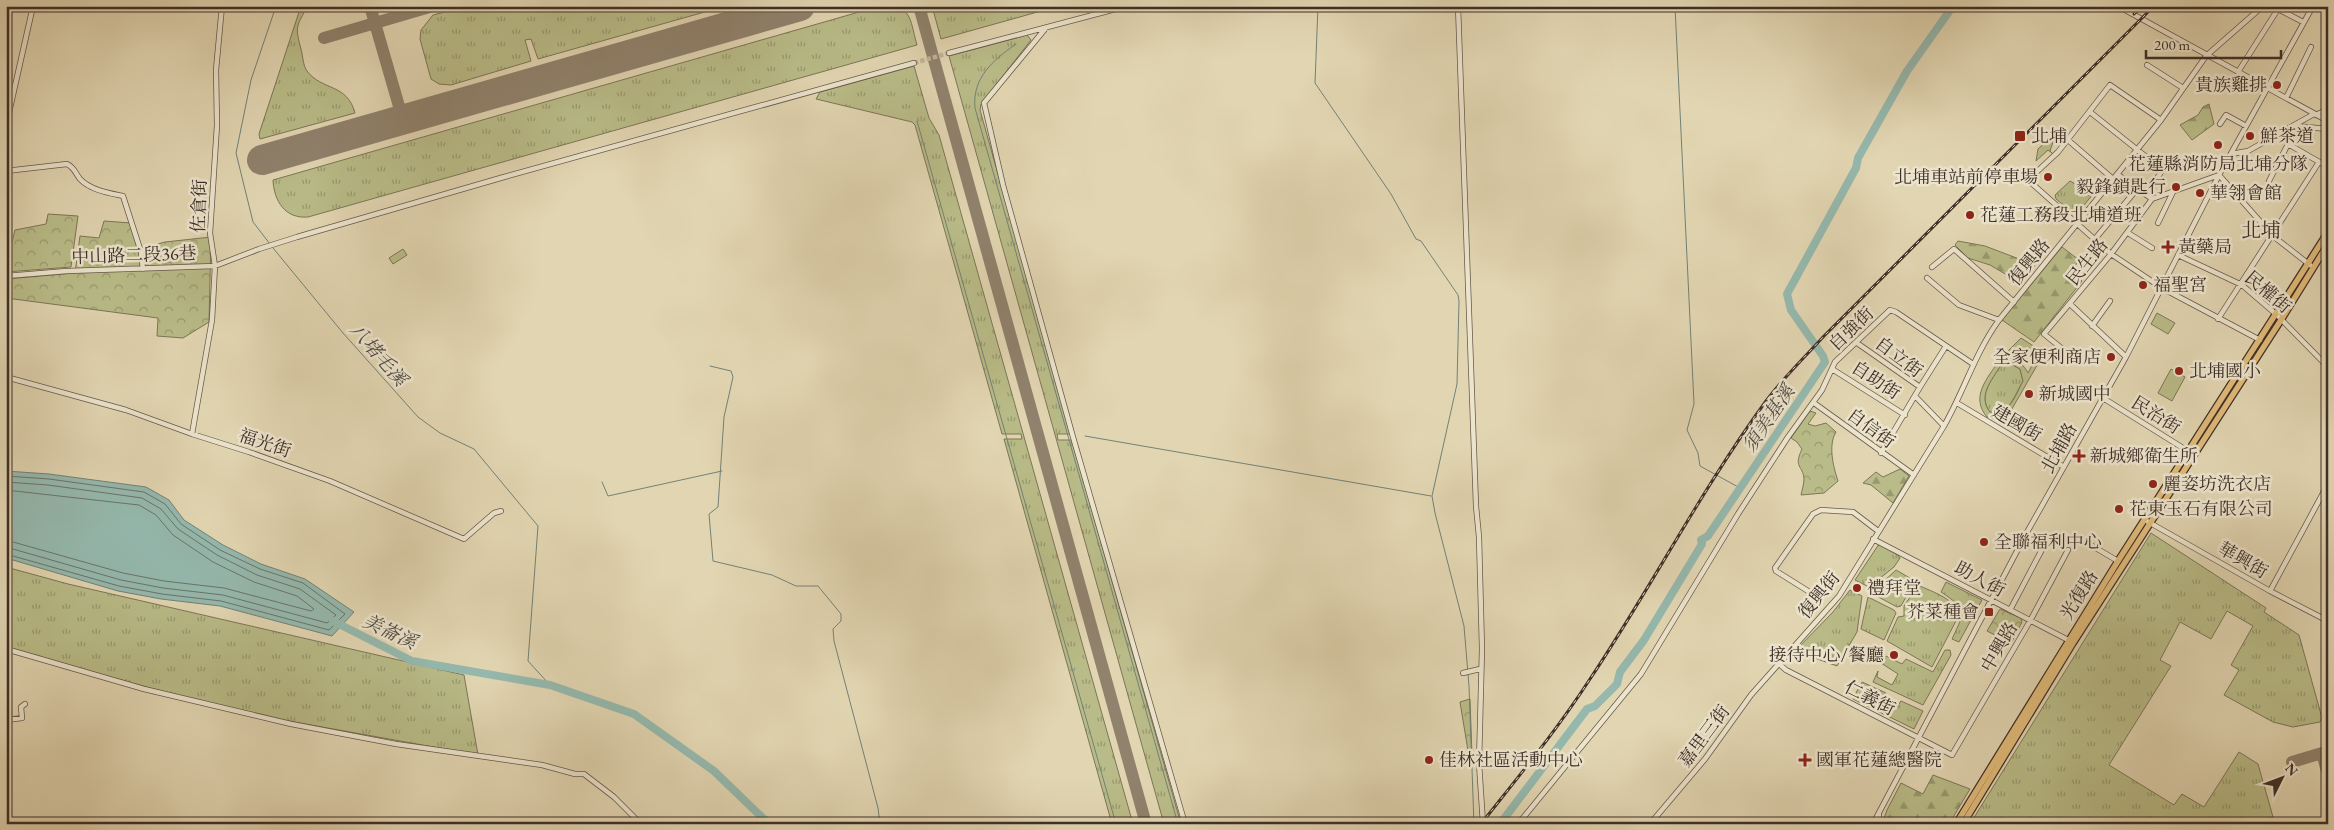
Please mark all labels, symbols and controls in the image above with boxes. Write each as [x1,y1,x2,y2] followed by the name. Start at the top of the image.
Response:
[2146,28,2282,60] scale bar
[2154,35,2191,54] text: 200 m
[2195,73,2267,96] place label: 貴族雞排
[2271,79,2283,91] marker: 貴族雞排
[2031,124,2067,147] place label: 北埔
[2260,124,2314,147] place label: 鮮茶道
[2013,129,2027,143] marker: 北埔
[2244,130,2256,142] marker: 鮮茶道
[2212,139,2224,151] marker: 花蓮縣消防局北埔分隊
[2128,152,2308,175] place label: 花蓮縣消防局北埔分隊
[1894,165,2038,188] place label: 北埔車站前停車場
[2042,171,2054,183] marker: 北埔車站前停車場
[2076,175,2166,198] place label: 毅鋒鎖匙行
[186,179,211,233] street label: 佐倉街
[2170,181,2182,193] marker: 毅鋒鎖匙行
[2210,181,2282,204] place label: 華翎會館
[2194,187,2206,199] marker: 華翎會館
[1980,203,2142,226] place label: 花蓮工務段北埔道班
[1964,209,1976,221] marker: 花蓮工務段北埔道班
[2241,217,2281,243] district label: 北埔
[2003,233,2055,290] street label: 復興路
[2061,233,2113,290] street label: 民生路
[2178,235,2232,258] place label: 黃藥局
[71,241,197,268] street label: 中山路二段36巷
[2162,241,2174,253] marker: 黃藥局
[2240,265,2296,318] street label: 民權街
[2153,273,2207,296] place label: 福聖宮
[2137,279,2149,291] marker: 福聖宮
[1823,302,1878,356] street label: 自強街
[344,317,414,393] water label: 八堵毛溪
[1871,331,1928,382] street label: 自立街
[1993,345,2101,368] place label: 全家便利商店
[2105,351,2117,363] marker: 全家便利商店
[1847,355,1905,404] street label: 自助街
[2189,359,2261,382] place label: 北埔國小
[2173,365,2185,377] marker: 北埔國小
[1737,378,1801,457] water label: 須美基溪
[2039,382,2111,405] place label: 新城國中
[2023,388,2035,400] marker: 新城國中
[2127,391,2185,439] street label: 民治街
[1988,399,2046,446] street label: 建國街
[1843,402,1900,453] street label: 自信街
[2035,419,2082,477] street label: 北埔路
[236,423,294,462] street label: 福光街
[2090,444,2198,467] place label: 新城鄉衛生所
[2072,449,2086,463] marker: 新城鄉衛生所
[2163,472,2271,495] place label: 麗姿坊洗衣店
[2147,478,2159,490] marker: 麗姿坊洗衣店
[2129,497,2273,520] place label: 花東玉石有限公司
[2113,503,2125,515] marker: 花東玉石有限公司
[1994,530,2102,553] place label: 全聯福利中心
[1978,536,1990,548] marker: 全聯福利中心
[2214,536,2272,583] street label: 華興街
[1951,556,2009,601] street label: 助人街
[1793,566,1845,623] street label: 復興街
[2055,566,2103,624] street label: 光復路
[1867,576,1921,599] place label: 禮拜堂
[1851,582,1863,594] marker: 禮拜堂
[1907,600,1979,623] place label: 芥菜種會
[1983,606,1995,618] marker: 芥菜種會
[359,608,423,656] water label: 美崙溪
[1975,618,2022,676] street label: 中興路
[1769,643,1884,666] place label: 接待中心/餐廳
[1888,649,1900,661] marker: 接待中心/餐廳
[1841,675,1900,720] street label: 仁義街
[1673,700,1734,771] street label: 嘉里三街
[1439,748,1583,771] place label: 佳林社區活動中心
[1816,748,1942,771] place label: 國軍花蓮總醫院
[2256,752,2306,802] north arrow
[1798,753,1812,767] marker: 國軍花蓮總醫院
[1423,754,1435,766] marker: 佳林社區活動中心
[2281,759,2303,780] text: N

